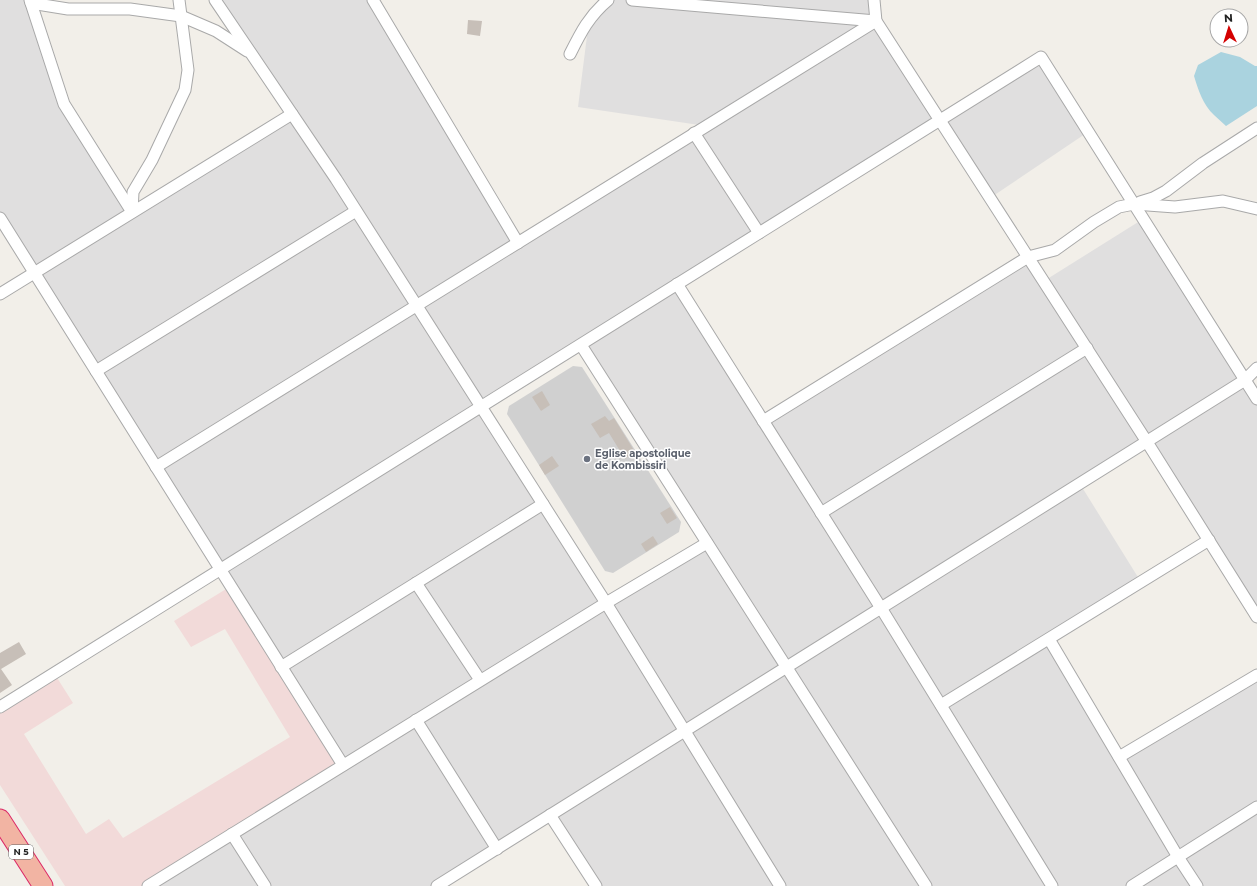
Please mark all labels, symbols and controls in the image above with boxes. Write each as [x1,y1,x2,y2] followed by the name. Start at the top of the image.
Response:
[1209,8,1249,48] north arrow
[1223,11,1233,25] text: N
[595,447,691,472] place label: Eglise apostolique de Kombissiri
[582,454,592,464] marker: Eglise apostolique de Kombissiri
[9,845,33,859] road number: N 5

